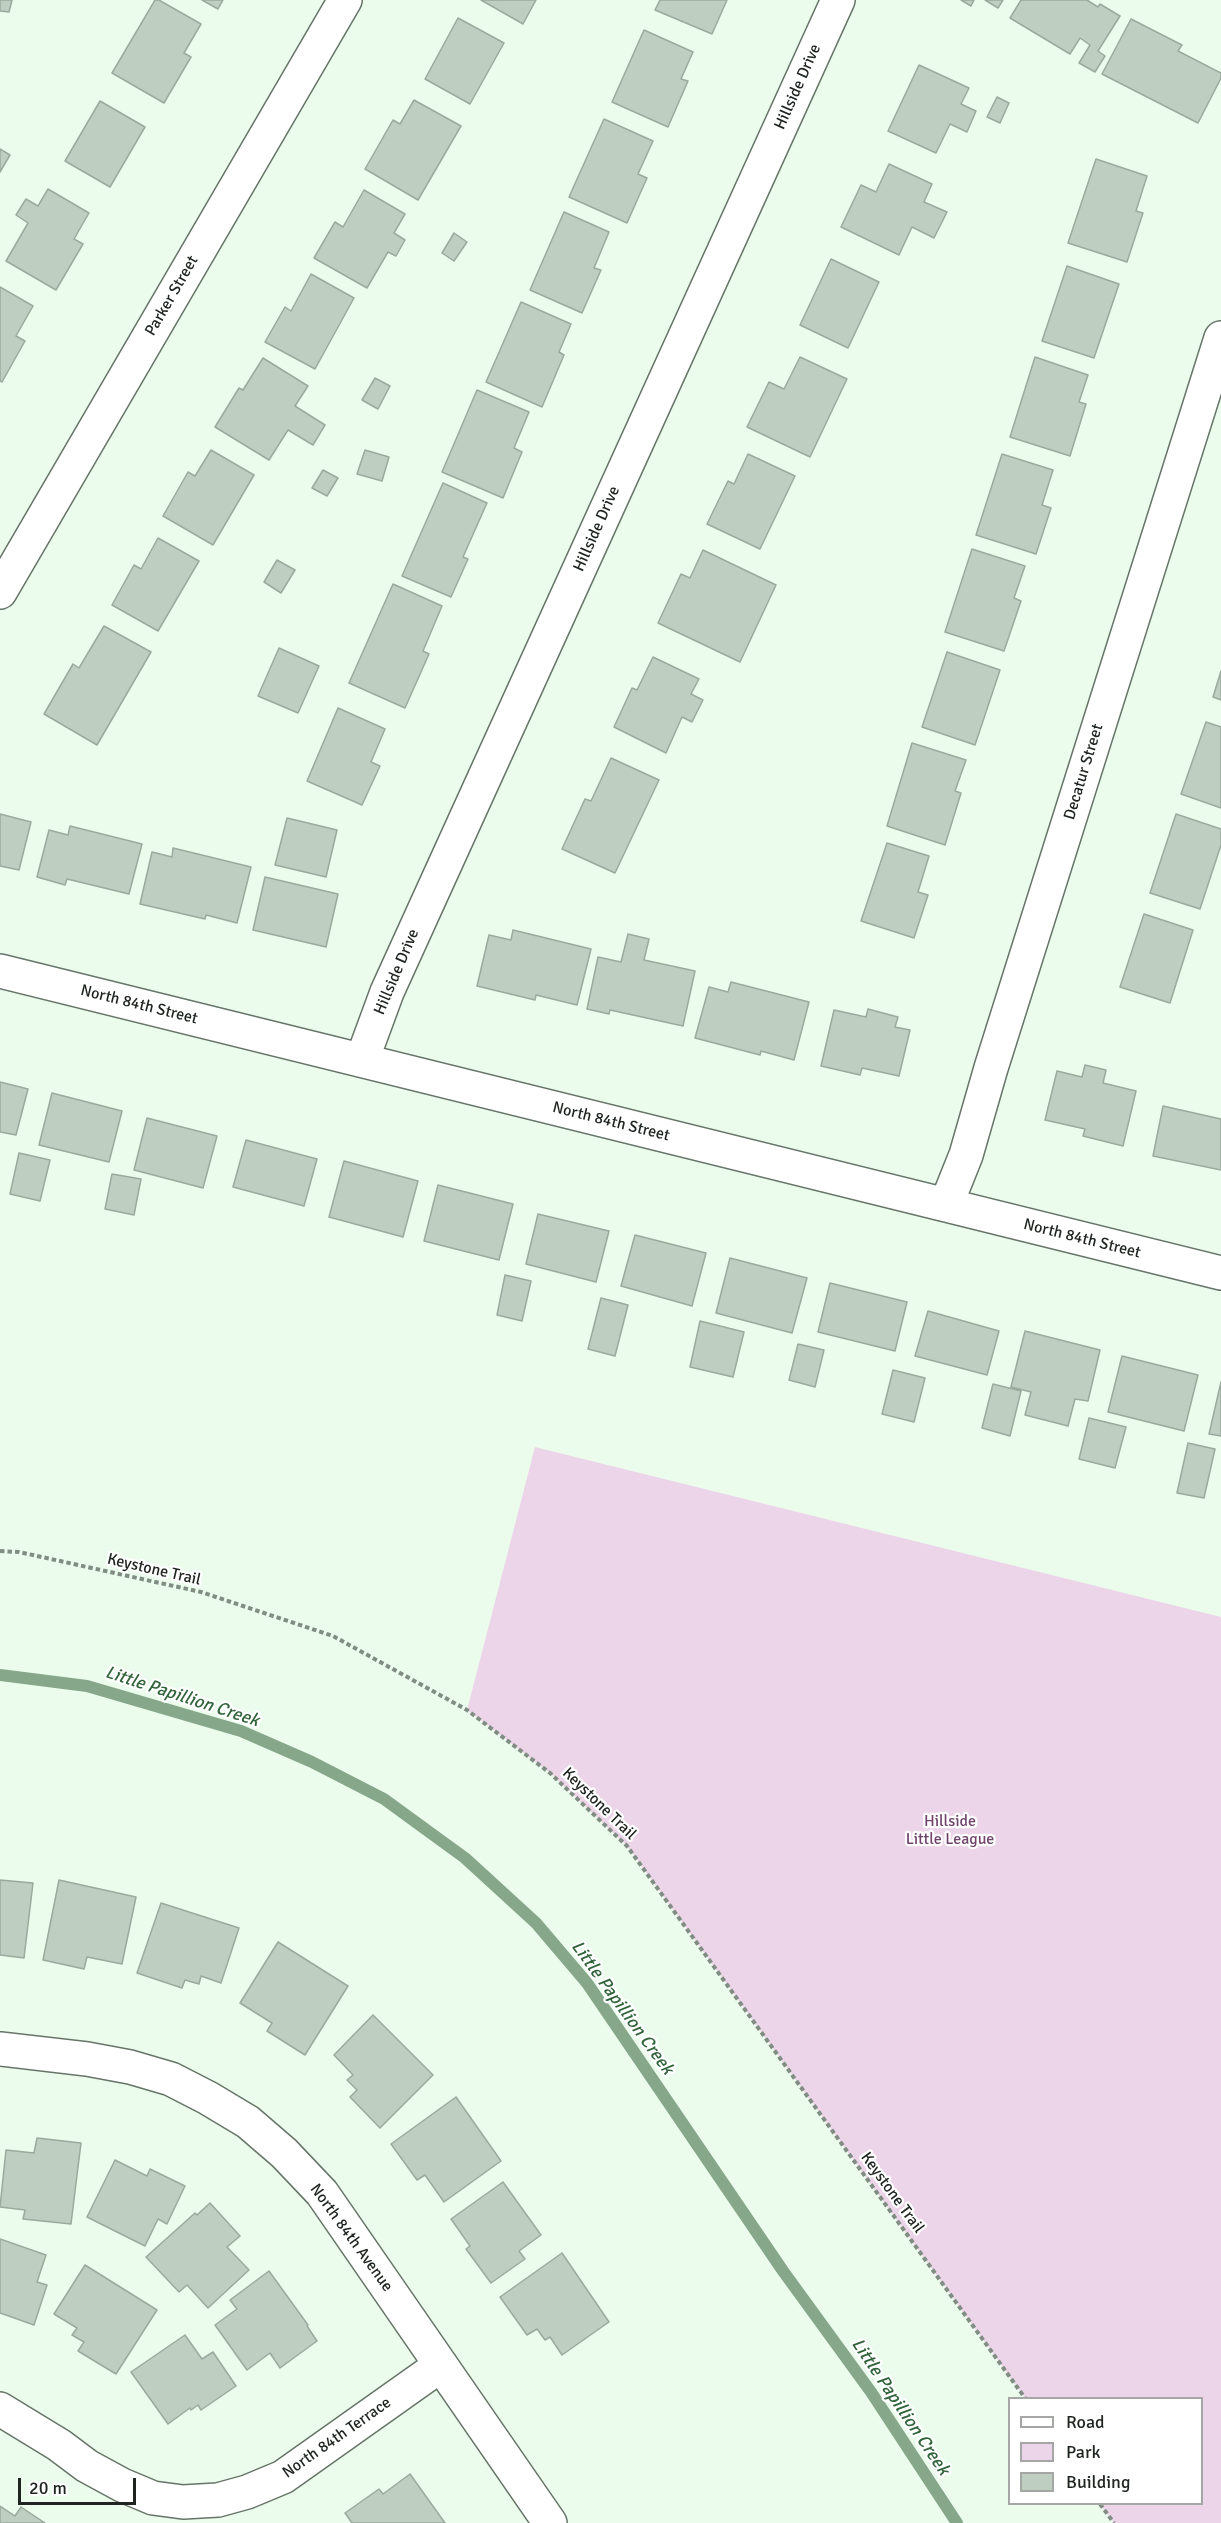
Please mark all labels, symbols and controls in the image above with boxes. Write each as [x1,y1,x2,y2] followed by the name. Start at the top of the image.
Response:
[771,41,825,133] street label: Hillside Drive
[141,252,203,340] street label: Parker Street
[570,483,624,575] street label: Hillside Drive
[1060,722,1108,822] street label: Decatur Street
[370,926,424,1018] street label: Hillside Drive
[78,981,200,1029] street label: North 84th Street
[550,1098,672,1146] street label: North 84th Street
[1021,1215,1143,1263] street label: North 84th Street
[105,1550,203,1590] street label: Keystone Trail
[102,1662,262,1732] water label: Little Papillion Creek
[558,1764,640,1844] street label: Keystone Trail
[906,1812,994,1850] park label: Hillside Little League
[566,1937,678,2079] water label: Little Papillion Creek
[856,2149,928,2237] street label: Keystone Trail
[305,2180,397,2296] street label: North 84th Avenue
[846,2334,954,2480] water label: Little Papillion Creek
[279,2393,395,2483] street label: North 84th Terrace
[1008,2397,1203,2505] legend
[1066,2411,1105,2433] text: Road
[1066,2441,1101,2463] text: Park
[21,2466,140,2504] scale bar
[1066,2471,1130,2493] text: Building
[29,2477,67,2499] text: 20 m

